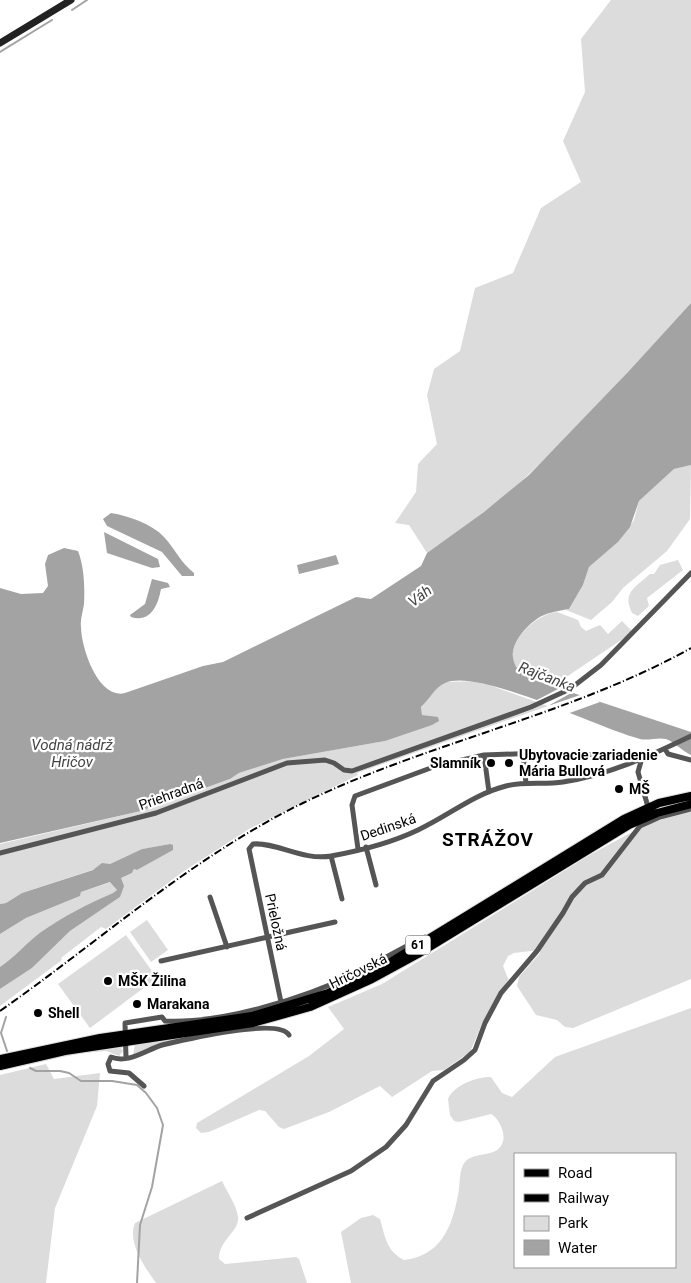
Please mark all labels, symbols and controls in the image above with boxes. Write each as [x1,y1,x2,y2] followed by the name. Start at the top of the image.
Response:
[405,581,435,611] water label: Váh
[516,658,578,696] water label: Rajčanka
[31,736,113,771] water label: Vodná nádrž Hričov
[519,747,658,779] place label: Ubytovacie zariadenie Mária Bullová
[430,755,482,771] place label: Slamník
[485,757,497,769] marker: Slamník
[503,757,515,769] marker: Ubytovacie zariadenie Mária Bullová
[137,775,205,813] street label: Priehradná
[629,780,650,797] place label: MŠ
[613,783,625,795] marker: MŠ
[358,810,418,844] street label: Dedinská
[442,828,534,851] district label: STRÁŽOV
[262,892,290,952] street label: Prieložná
[406,936,430,954] road number: 61
[327,950,389,992] street label: Hričovská
[118,972,187,989] place label: MŠK Žilina
[102,975,114,987] marker: MŠK Žilina
[147,996,210,1012] place label: Marakana
[131,998,143,1010] marker: Marakana
[48,1005,79,1021] place label: Shell
[32,1007,44,1019] marker: Shell
[514,1153,676,1268] legend
[558,1164,592,1182] text: Road
[558,1189,609,1207] text: Railway
[558,1214,589,1232] text: Park
[558,1239,597,1257] text: Water

